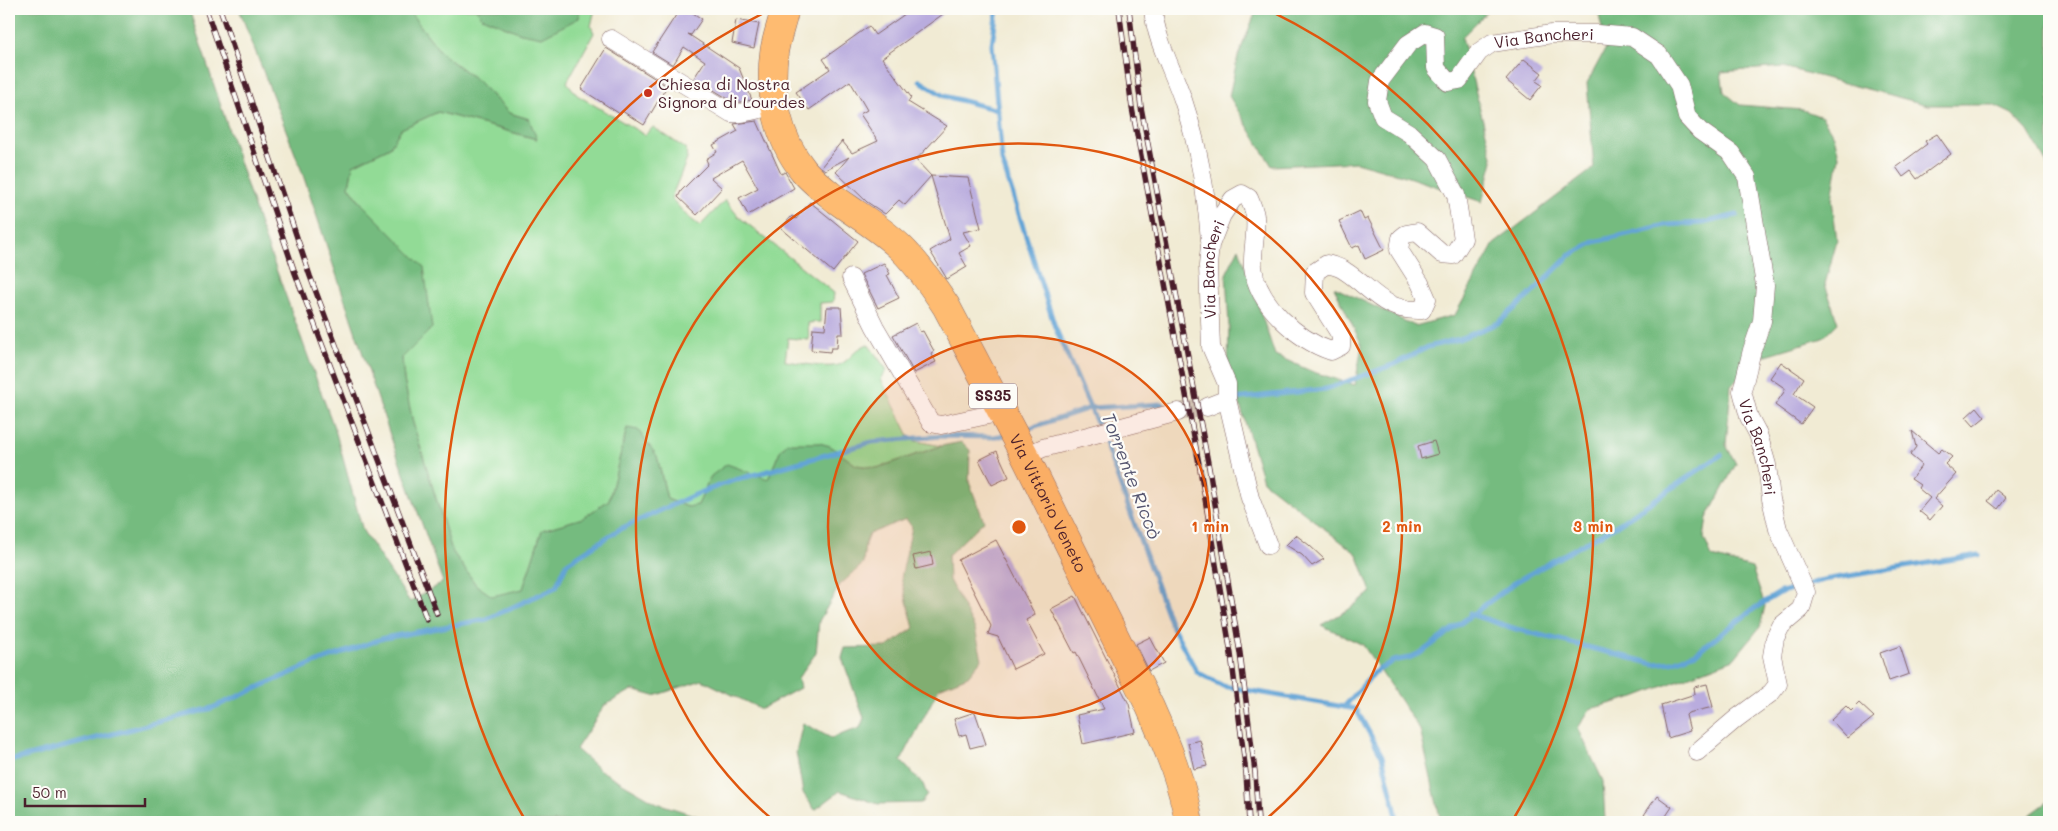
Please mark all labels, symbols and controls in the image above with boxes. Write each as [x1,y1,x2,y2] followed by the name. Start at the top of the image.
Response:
[1493,23,1594,53] street label: Via Bancheri
[658,73,805,112] place label: Chiesa di Nostra Signora di Lourdes
[642,87,654,99] marker: Chiesa di Nostra Signora di Lourdes
[1197,217,1229,319] street label: Via Bancheri
[969,384,1017,408] road number: SS35
[1735,396,1781,496] street label: Via Bancheri
[1097,409,1167,543] water label: Torrente Riccò
[1005,430,1092,575] street label: Via Vittorio Veneto
[1191,516,1229,536] text: 1 min
[1382,516,1422,536] text: 2 min
[1573,516,1613,536] text: 3 min
[1010,518,1028,536] centre of rings
[25,776,145,808] scale bar
[32,782,67,802] text: 50 m

